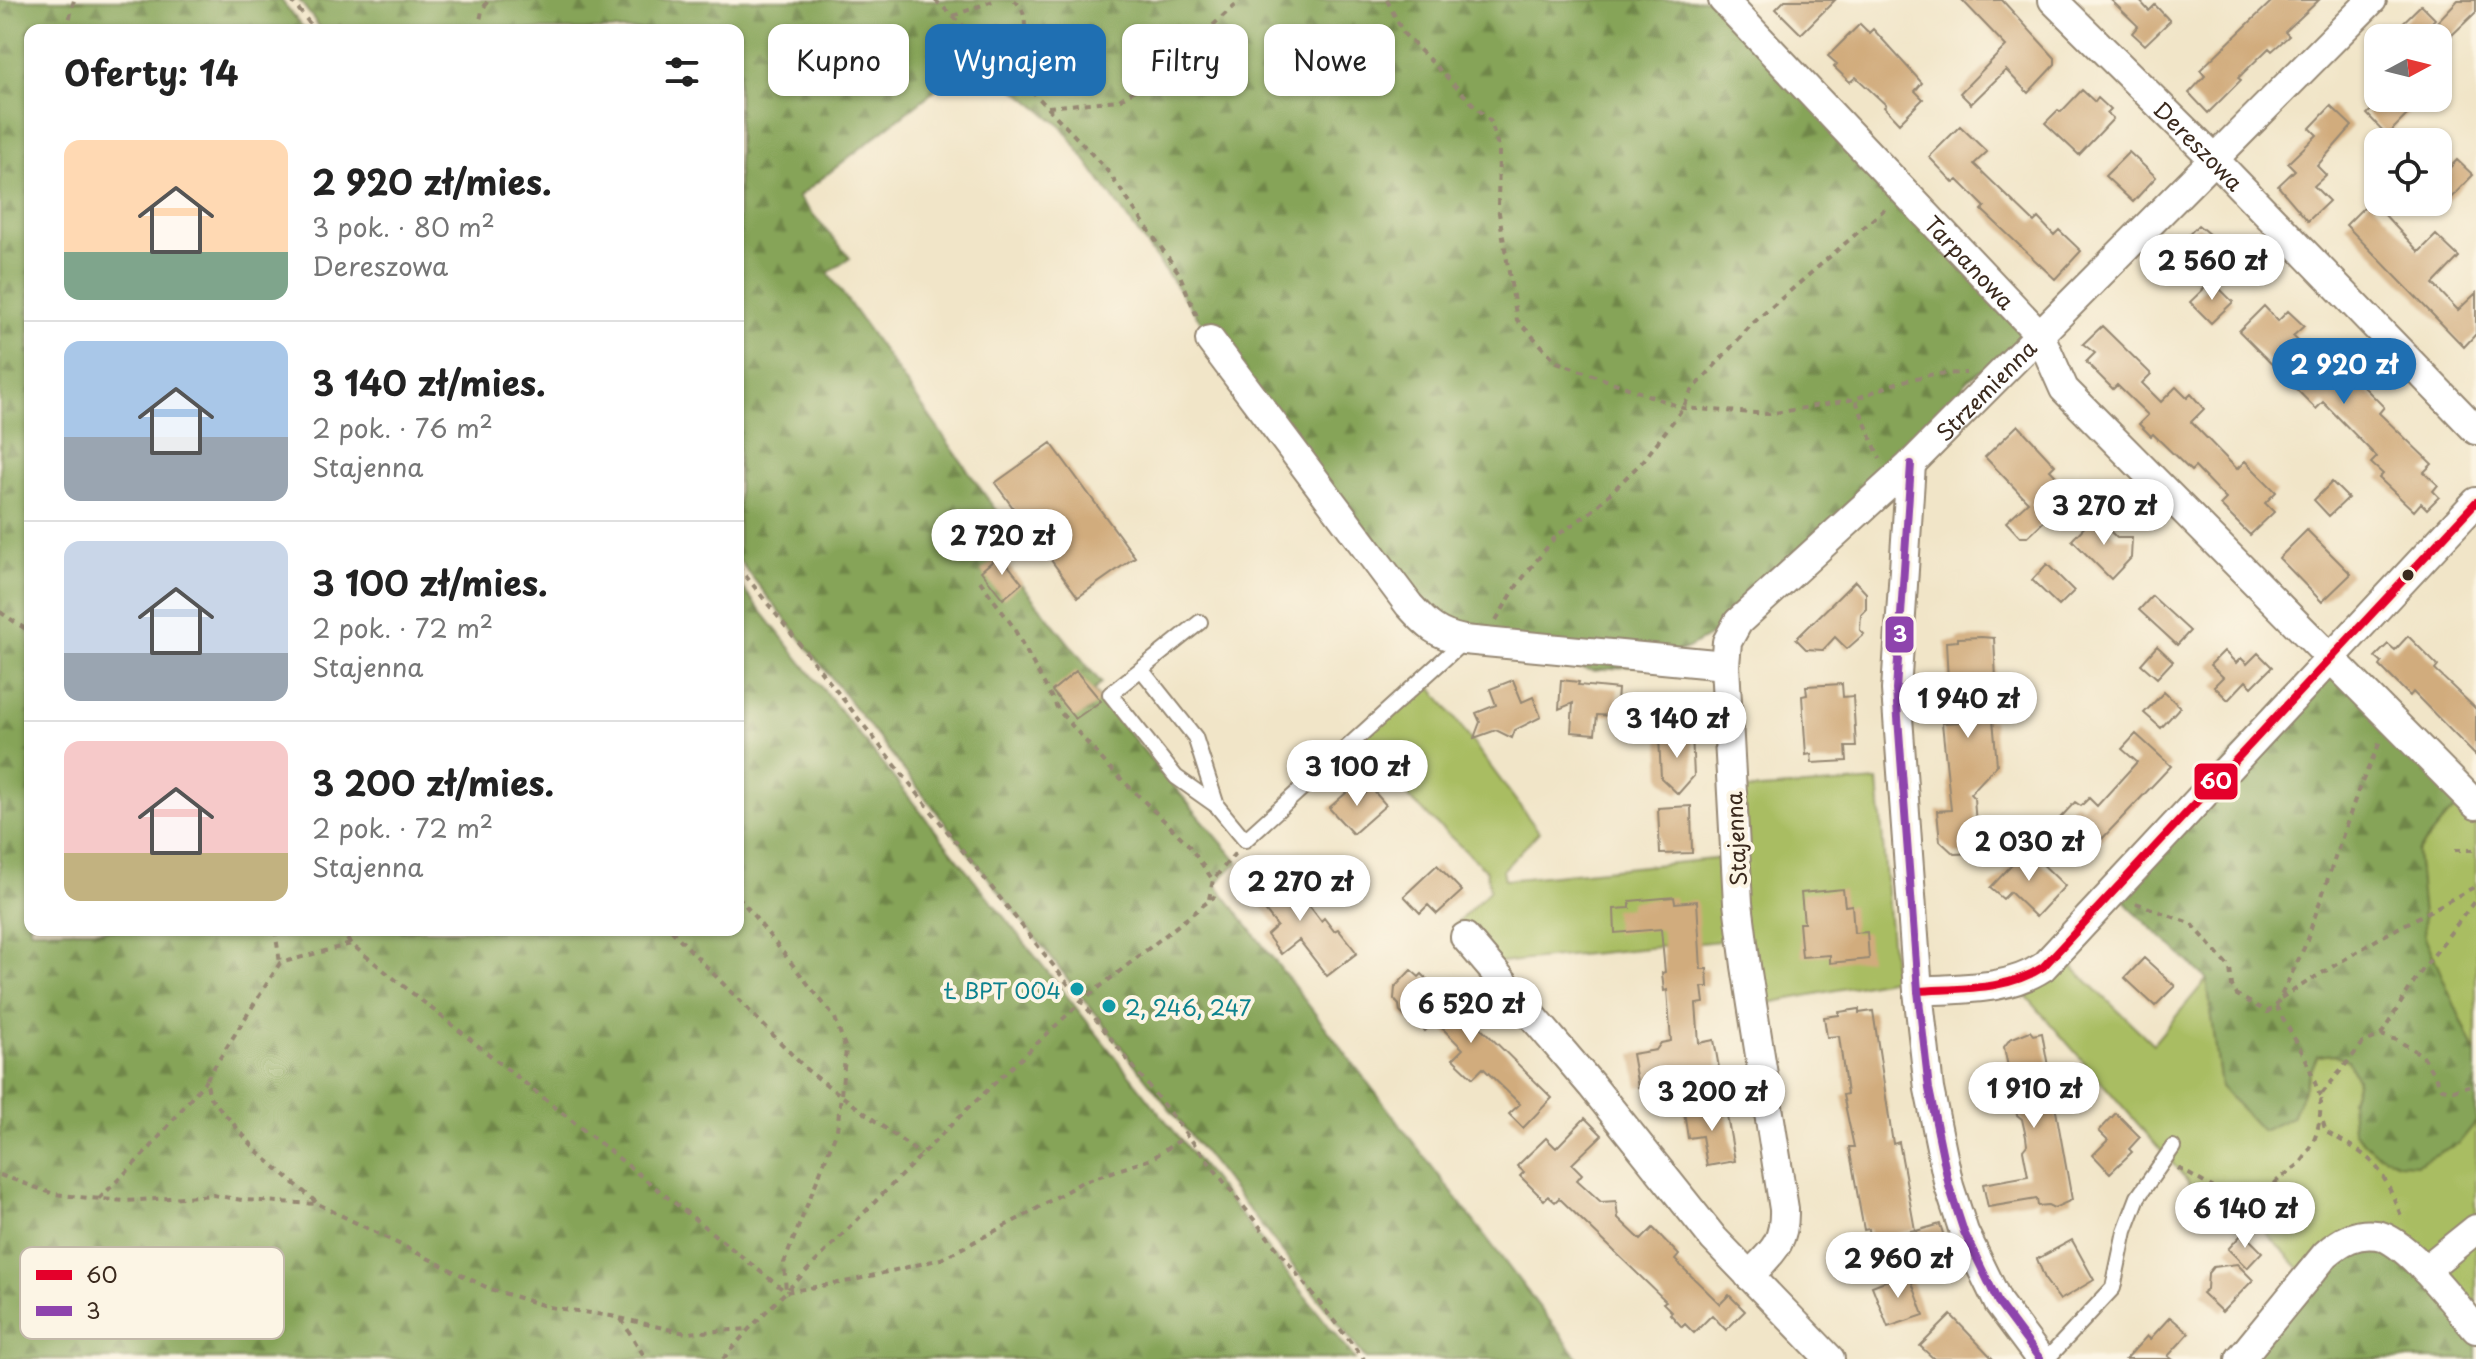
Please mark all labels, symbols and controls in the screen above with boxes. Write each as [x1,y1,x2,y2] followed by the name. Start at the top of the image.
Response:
[768,24,909,96] chip: Kupno
[925,24,1106,96] chip: Wynajem
[1122,24,1248,96] chip: Filtry
[1264,24,1395,96] chip: Nowe
[2364,24,2452,112] north arrow
[2364,24,2452,216] map controls
[64,46,239,98] text: Oferty: 14
[660,50,704,94] icon: filters
[2147,92,2252,198] street label: Dereszowa
[2364,128,2452,216] button: locate
[312,155,552,207] text: 2 920 zł/mies.
[128,172,224,268] icon: home
[312,207,495,246] text: 3 pok. · 80 m²
[1918,207,2023,316] street label: Tarpanowa
[2129,234,2295,302] pin: 2 560 zł
[2157,240,2267,279] text: 2 560 zł
[312,246,448,285] text: Dereszowa
[1927,331,2043,448] street label: Strzemienna
[2261,338,2427,406] pin: 2 920 zł
[2290,344,2398,383] text: 2 920 zł
[312,356,546,408] text: 3 140 zł/mies.
[128,373,224,469] icon: home
[312,408,493,447] text: 2 pok. · 76 m²
[312,447,424,486] text: Stajenna
[2021,479,2187,547] pin: 3 270 zł
[2052,485,2156,524] text: 3 270 zł
[919,509,1085,577] pin: 2 720 zł
[949,515,1055,554] text: 2 720 zł
[312,556,548,608] text: 3 100 zł/mies.
[2400,567,2416,583] unlabelled marker
[128,573,224,669] icon: home
[312,608,493,647] text: 2 pok. · 72 m²
[1884,615,1915,654] line badge: 3
[1893,616,1907,649] text: 3
[312,647,424,686] text: Stajenna
[1885,672,2051,740] pin: 1 940 zł
[1917,678,2019,717] text: 1 940 zł
[1594,692,1760,760] pin: 3 140 zł
[1625,698,1729,737] text: 3 140 zł
[1274,740,1440,808] pin: 3 100 zł
[1305,746,1409,785] text: 3 100 zł
[312,756,554,808] text: 3 200 zł/mies.
[2193,762,2239,801] line badge: 60
[2200,763,2232,796] text: 60
[128,773,224,869] icon: home
[1716,791,1754,887] street label: Stajenna
[312,808,493,847] text: 2 pok. · 72 m²
[1946,815,2112,883] pin: 2 030 zł
[1974,821,2084,860] text: 2 030 zł
[312,847,424,886] text: Stajenna
[1217,855,1383,923] pin: 2 270 zł
[1247,861,1353,900] text: 2 270 zł
[943,973,1061,1006] place label: Ł BPT 004
[1388,977,1554,1045] pin: 6 520 zł
[1068,980,1086,998] marker: Ł BPT 004
[1418,983,1524,1022] text: 6 520 zł
[1125,990,1251,1023] place label: 2, 246, 247
[1100,997,1118,1015] marker: 2, 246, 247
[1951,1062,2117,1130] pin: 1 910 zł
[1629,1065,1795,1133] pin: 3 200 zł
[1986,1068,2082,1107] text: 1 910 zł
[1657,1071,1767,1110] text: 3 200 zł
[2162,1182,2328,1250] pin: 6 140 zł
[2193,1188,2297,1227] text: 6 140 zł
[1815,1232,1981,1300] pin: 2 960 zł
[1844,1238,1952,1277] text: 2 960 zł
[20,1247,284,1339] legend
[86,1257,118,1290] text: 60
[86,1293,101,1326] text: 3

